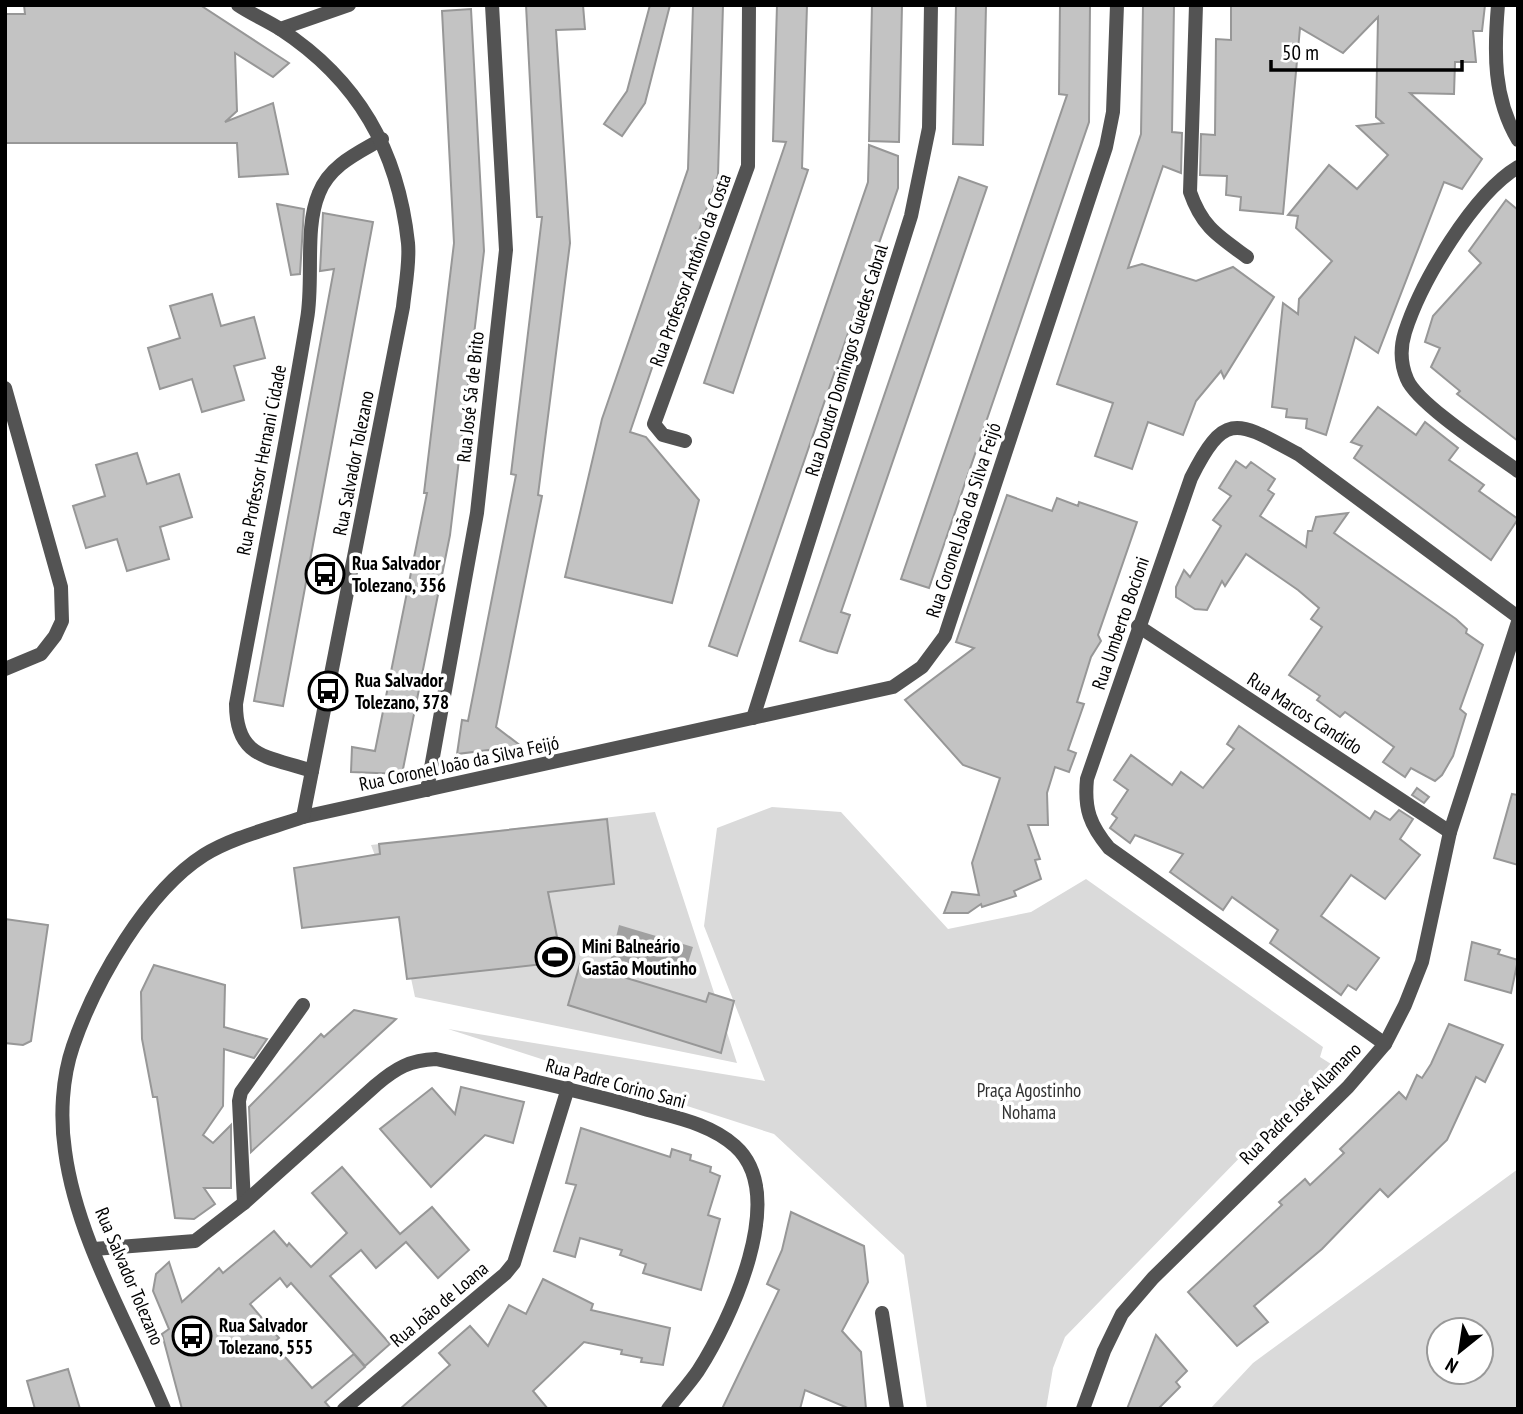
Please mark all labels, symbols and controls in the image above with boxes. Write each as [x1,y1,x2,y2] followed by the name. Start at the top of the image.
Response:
[1271,28,1462,72] scale bar
[1282,39,1319,66] text: 50 m
[644,170,736,370] street label: Rua Professor Antônio da Costa
[799,241,893,479] street label: Rua Doutor Domingos Guedes Cabral
[451,330,489,464] street label: Rua José Sá de Brito
[231,363,291,557] street label: Rua Professor Hernani Cidade
[327,388,379,538] street label: Rua Salvador Tolezano
[920,419,1006,621] street label: Rua Coronel João da Silva Feijó
[352,551,446,597] place label: Rua Salvador Tolezano, 356
[304,553,346,595] bus stop icon: Rua Salvador Tolezano, 356
[1086,553,1154,693] street label: Rua Umberto Bocioni
[1243,667,1367,759] street label: Rua Marcos Candido
[355,668,449,714] place label: Rua Salvador Tolezano, 378
[307,670,349,712] bus stop icon: Rua Salvador Tolezano, 378
[357,730,561,796] street label: Rua Coronel João da Silva Feijó
[582,934,697,980] place label: Mini Balneário Gastão Moutinho
[534,936,576,978] sports icon: Mini Balneário Gastão Moutinho
[1234,1037,1366,1169] street label: Rua Padre José Allamano
[543,1053,689,1113] street label: Rua Padre Corino Sani
[977,1078,1081,1124] park label: Praça Agostinho Nohama
[90,1204,170,1348] street label: Rua Salvador Tolezano
[385,1256,493,1352] street label: Rua João de Loana
[219,1313,313,1359] place label: Rua Salvador Tolezano, 555
[171,1315,213,1357] bus stop icon: Rua Salvador Tolezano, 555
[1425,1316,1495,1386] north arrow
[1441,1353,1462,1379] text: N

